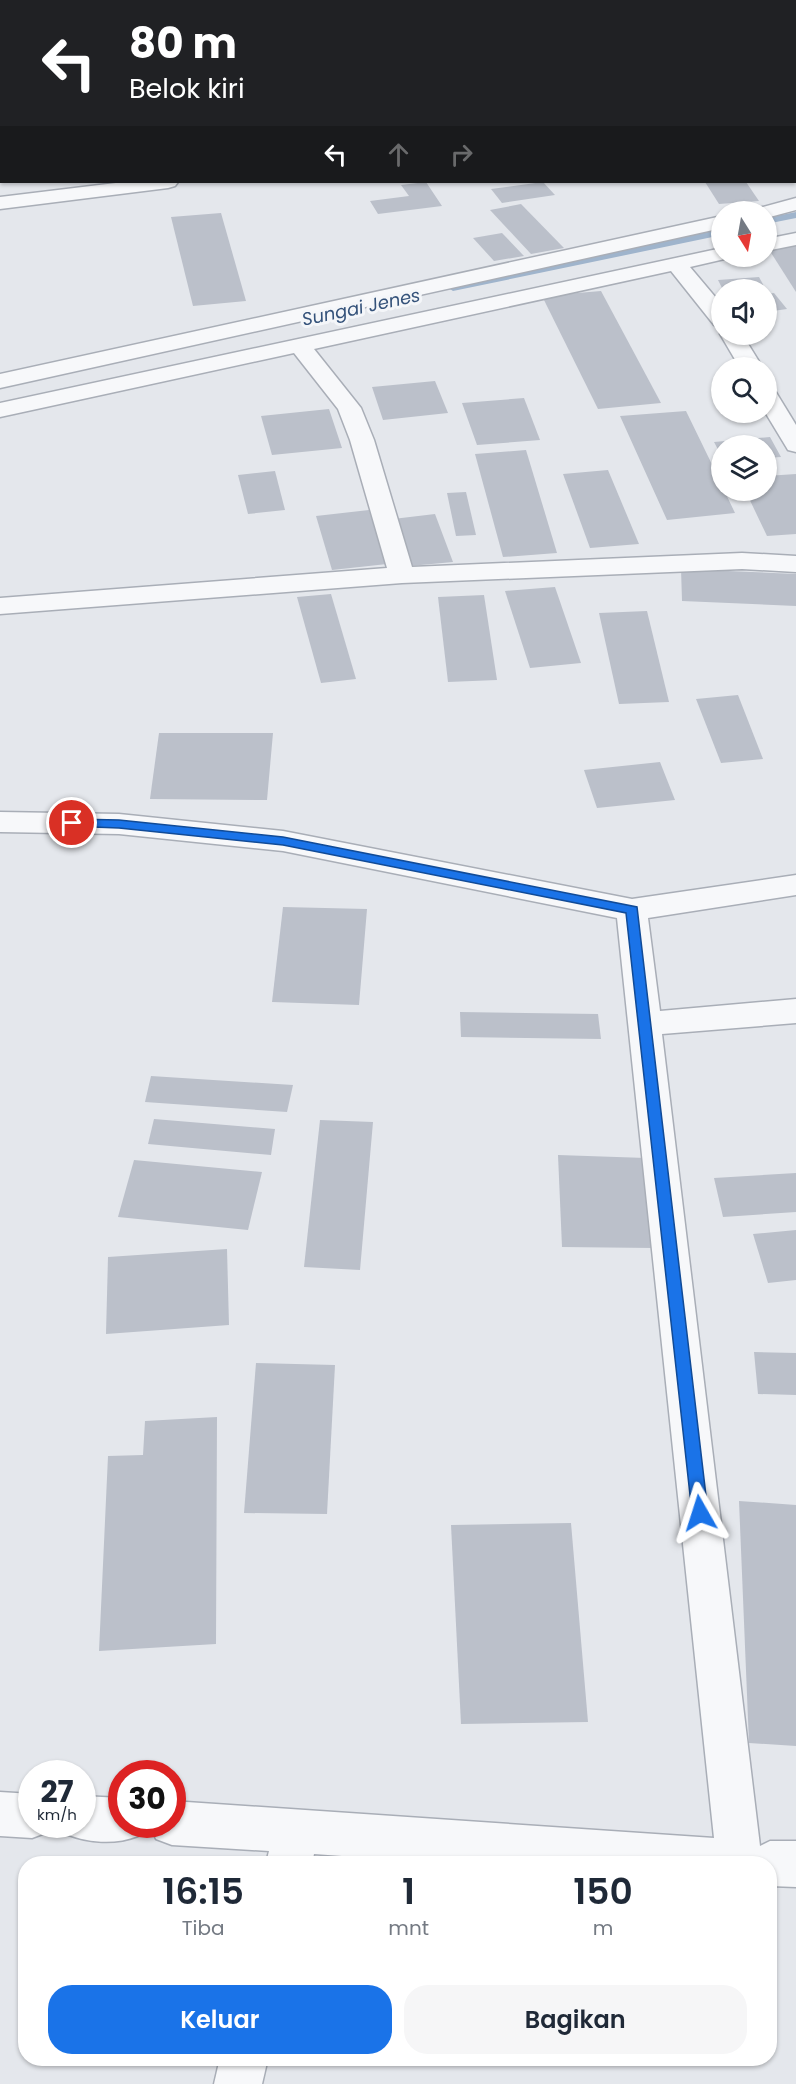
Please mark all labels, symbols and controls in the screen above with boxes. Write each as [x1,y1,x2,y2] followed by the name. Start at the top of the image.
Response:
[129,14,237,73] text: 80 m
[30,24,108,102] icon: left
[129,70,245,107] text: Belok kiri
[319,138,352,171] icon: left
[382,138,415,171] icon: ahead
[445,138,478,171] icon: right
[711,201,777,267] north arrow
[711,201,777,501] map controls
[711,279,777,345] button: sound
[300,282,422,332] water label: Sungai Jenes
[711,357,777,423] button: search
[711,435,777,501] button: layers
[46,797,97,848] pin
[55,806,88,839] icon: arrive
[668,1481,732,1545] position arrow
[108,1760,186,1838] speed limit sign: 30
[40,1770,74,1813] text: 27
[37,1804,77,1825] text: km/h
[162,1866,244,1917] text: 16:15
[402,1866,415,1917] text: 1
[573,1866,633,1917] text: 150
[182,1914,225,1942] text: Tiba
[388,1914,429,1942] text: mnt
[593,1914,613,1942] text: m
[48,1985,392,2054] button: Keluar
[404,1985,747,2054] button: Bagikan

